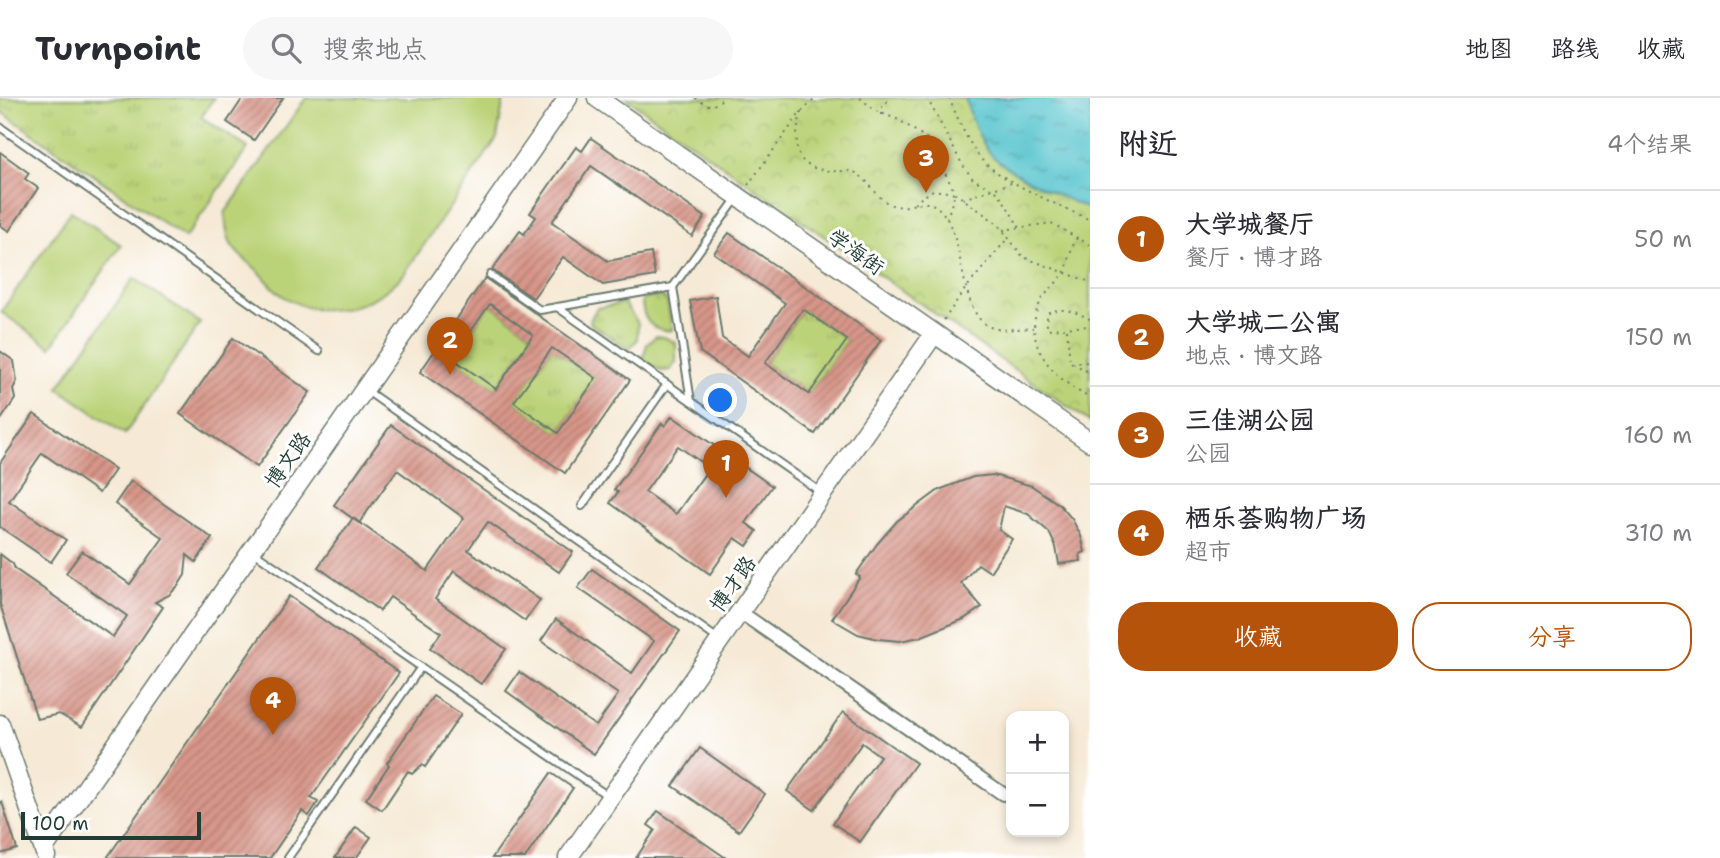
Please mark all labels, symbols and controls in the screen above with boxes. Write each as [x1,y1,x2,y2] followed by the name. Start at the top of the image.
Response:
[243,17,733,80] search box
[35,26,201,71] text: Turnpoint
[267,29,305,67] icon: search
[323,31,427,66] text: 搜索地点
[1465,33,1513,65] text: 地图
[1551,33,1599,65] text: 路线
[1637,33,1685,65] text: 收藏
[1118,123,1178,164] text: 附近
[1607,129,1692,159] text: 4个结果
[903,135,949,193] pin: 3
[1185,206,1315,241] text: 大学城餐厅
[822,222,890,282] street label: 学海街
[1136,224,1146,254] text: 1
[1634,224,1692,254] text: 50 m
[1185,242,1322,272] text: 餐厅 · 博才路
[1185,304,1341,339] text: 大学城二公寓
[427,317,473,375] pin: 2
[1133,322,1149,352] text: 2
[1625,322,1692,352] text: 150 m
[1185,340,1322,370] text: 地点 · 博文路
[703,383,737,417] your location
[1185,402,1315,437] text: 三佳湖公园
[1133,420,1149,450] text: 3
[1624,420,1692,450] text: 160 m
[258,426,318,494] street label: 博文路
[1185,438,1231,468] text: 公园
[703,440,749,498] pin: 1
[1185,500,1367,535] text: 栖乐荟购物广场
[1133,518,1149,548] text: 4
[1624,518,1692,548] text: 310 m
[1185,536,1231,566] text: 超市
[703,550,763,618] street label: 博才路
[1118,602,1398,671] button: 收藏
[1412,602,1692,671] button: 分享
[250,677,296,735] pin: 4
[1006,711,1069,837] map controls
[1006,711,1069,774] button: +
[1006,774,1069,837] button: −
[21,809,201,841] scale bar
[32,811,89,836] text: 100 m

